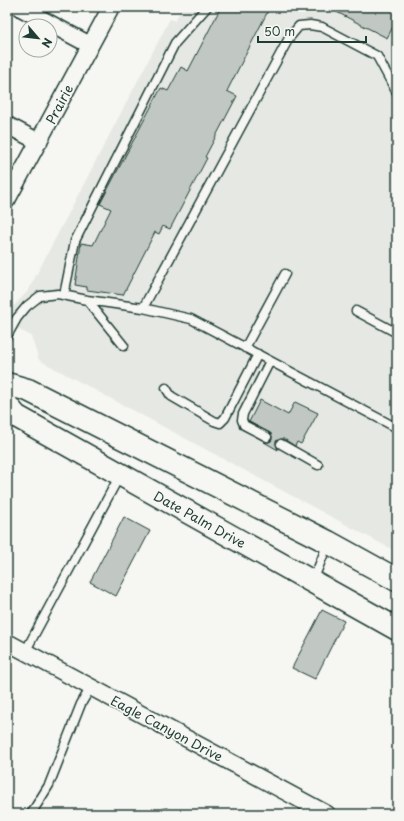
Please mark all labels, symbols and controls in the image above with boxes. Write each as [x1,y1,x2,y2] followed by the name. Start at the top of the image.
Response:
[18,18,58,58] north arrow
[258,18,366,44] scale bar
[264,22,295,40] text: 50 m
[38,35,57,51] text: N
[41,81,77,127] street label: Prairie
[151,486,249,552] street label: Date Palm Drive
[108,690,227,766] street label: Eagle Canyon Drive

